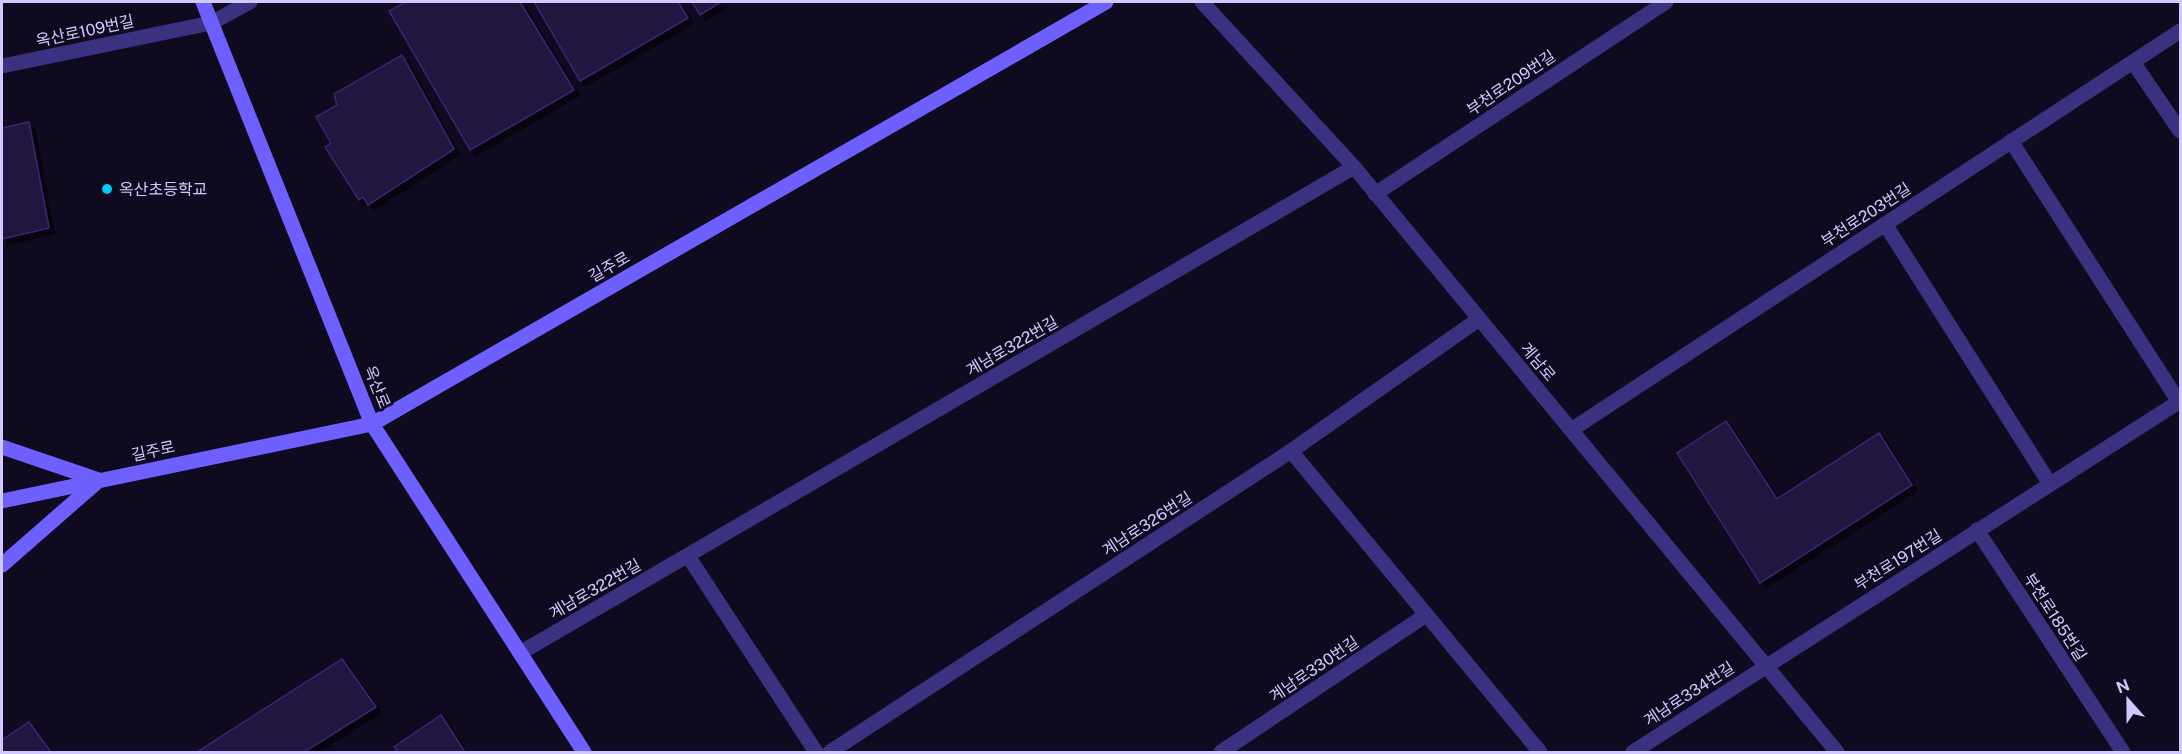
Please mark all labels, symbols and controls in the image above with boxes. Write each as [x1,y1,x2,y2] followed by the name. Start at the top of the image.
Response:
[34,11,136,51] street label: 옥산로109번길
[1463,46,1559,120] street label: 부천로209번길
[1818,179,1914,251] street label: 부천로203번길
[119,180,207,199] place label: 옥산초등학교
[100,182,114,196] marker: 옥산초등학교
[585,248,633,286] street label: 길주로
[963,312,1061,380] street label: 계남로322번길
[1517,339,1560,385] street label: 계남로
[360,363,394,411] street label: 옥산로
[129,437,177,465] street label: 길주로
[1099,488,1195,560] street label: 계남로326번길
[1851,526,1945,594] street label: 부천로197번길
[546,555,644,623] street label: 계남로322번길
[2020,570,2090,664] street label: 부천로185번길
[1266,632,1362,706] street label: 계남로330번길
[1640,658,1738,730] street label: 계남로334번길
[2098,670,2158,730] north arrow
[2114,675,2132,698] text: N

